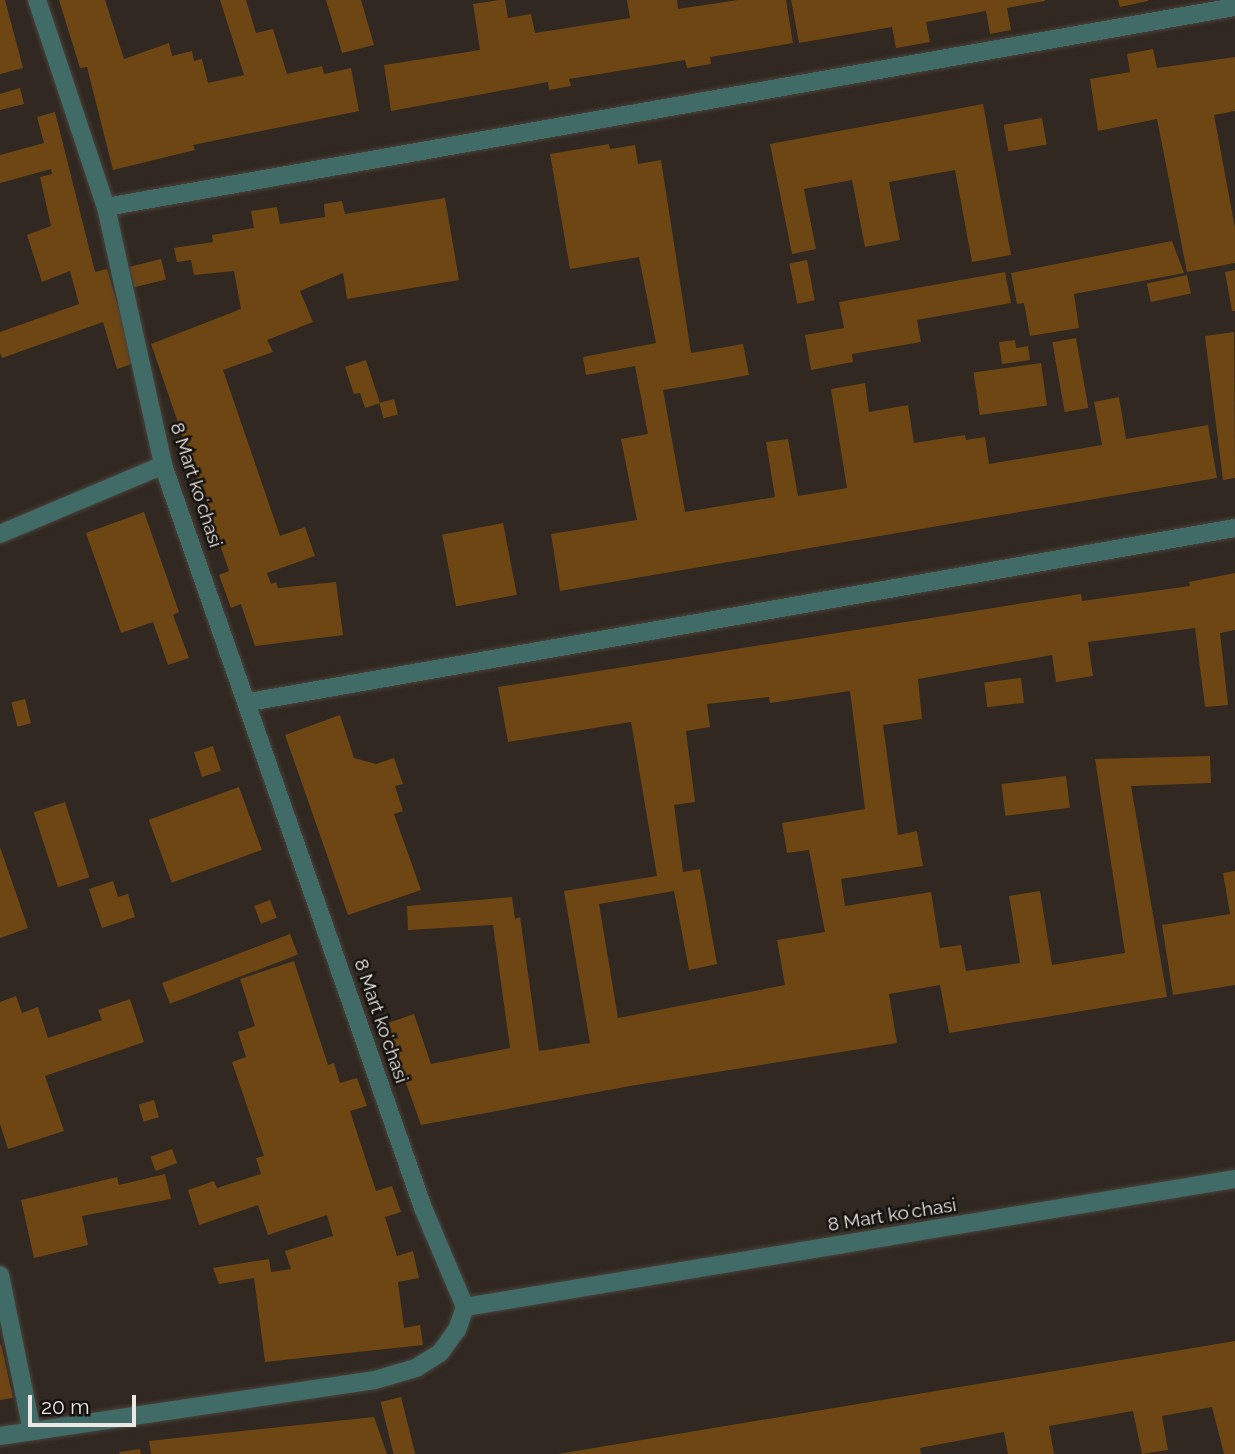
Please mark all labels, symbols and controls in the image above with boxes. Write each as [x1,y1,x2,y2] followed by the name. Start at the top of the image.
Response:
[165,420,227,550] street label: 8 Mart koʻchasi
[349,956,413,1086] street label: 8 Mart koʻchasi
[826,1194,958,1236] street label: 8 Mart koʻchasi
[32,1380,140,1424] scale bar
[41,1394,89,1419] text: 20 m

